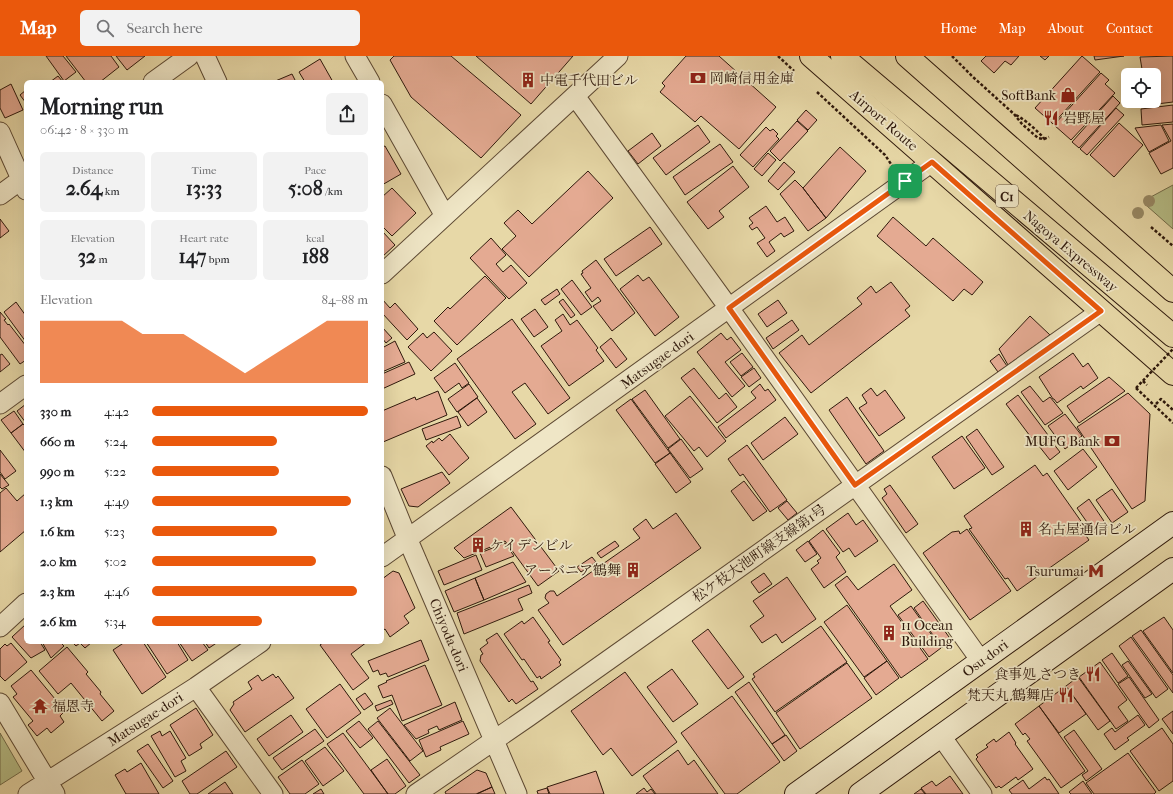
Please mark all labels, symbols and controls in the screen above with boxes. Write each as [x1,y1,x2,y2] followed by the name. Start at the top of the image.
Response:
[80,10,360,46] search box
[20,17,56,39] text: Map
[94,17,116,39] icon: search
[126,19,203,37] text: Search here
[940,20,977,37] text: Home
[999,20,1026,37] text: Map
[1048,20,1084,37] text: About
[1106,20,1153,37] text: Contact
[1121,68,1161,108] map controls
[1121,68,1161,108] button: locate
[689,69,707,87] bank icon: 岡崎信用金庫
[710,70,794,87] place label: 岡崎信用金庫
[519,71,537,89] building icon: 中電千代田ビル
[540,72,638,89] place label: 中電千代田ビル
[845,85,921,155] street label: Airport Route
[1059,86,1077,104] shop icon: SoftBank
[1001,87,1057,104] place label: SoftBank
[326,93,368,135] button: share
[40,94,163,120] text: Morning run
[1042,109,1060,127] restaurant icon: 岩野屋
[1063,110,1105,127] place label: 岩野屋
[40,122,129,137] text: 06:42 · 8 × 330 m
[72,164,113,177] text: Distance
[191,164,216,177] text: Time
[304,164,326,177] text: Pace
[888,164,922,198] pin
[894,170,916,192] icon: arrive
[66,177,102,200] text: 2.64
[186,177,222,200] text: 13:33
[288,177,323,200] text: 5:08
[102,185,120,198] text: km
[323,185,343,198] text: /km
[996,185,1018,207] road number: C1
[1020,207,1122,296] street label: Nagoya Expressway
[70,232,115,245] text: Elevation
[179,232,229,245] text: Heart rate
[306,232,325,245] text: kcal
[78,245,96,268] text: 32
[178,245,206,268] text: 147
[302,245,329,268] text: 188
[96,253,108,266] text: m
[206,253,230,266] text: bpm
[40,292,93,307] text: Elevation
[322,292,368,307] text: 84–88 m
[617,328,697,393] street label: Matsugae-dori
[40,404,71,419] text: 330 m
[104,404,129,419] text: 4:42
[1103,432,1121,450] bank icon: MUFG Bank
[1025,433,1101,450] place label: MUFG Bank
[40,434,75,449] text: 660 m
[104,434,127,449] text: 5:24
[40,464,74,479] text: 990 m
[104,464,126,479] text: 5:22
[40,494,73,509] text: 1.3 km
[104,494,129,509] text: 4:49
[689,501,829,606] street label: 松ケ枝大池町線支線第1号
[1017,520,1035,538] building icon: 名古屋通信ビル
[1038,521,1136,538] place label: 名古屋通信ビル
[40,524,74,539] text: 1.6 km
[104,524,125,539] text: 5:23
[469,536,487,554] building icon: ケイデンビル
[490,537,573,554] place label: ケイデンビル
[40,554,77,569] text: 2.0 km
[104,554,127,569] text: 5:02
[624,561,642,579] building icon: アーバニア鶴舞
[524,562,621,579] place label: アーバニア鶴舞
[1087,562,1105,580] metro station icon: Tsurumai
[1026,563,1084,580] place label: Tsurumai
[40,584,75,599] text: 2.3 km
[104,584,130,599] text: 4:46
[425,596,472,674] street label: Chiyoda-dori
[40,614,77,629] text: 2.6 km
[104,614,126,629] text: 5:34
[901,617,954,650] place label: 11 Ocean Building
[880,624,898,642] building icon: 11 Ocean Building
[959,636,1012,681] street label: Osu-dori
[1084,665,1102,683] restaurant icon: 食事処 さつき
[994,666,1081,683] place label: 食事処 さつき
[1057,686,1075,704] restaurant icon: 梵天丸 鶴舞店
[967,687,1054,704] place label: 梵天丸 鶴舞店
[104,689,186,750] street label: Matsugae-dori
[31,697,49,715] temple icon: 福恩寺
[52,698,94,715] place label: 福恩寺

